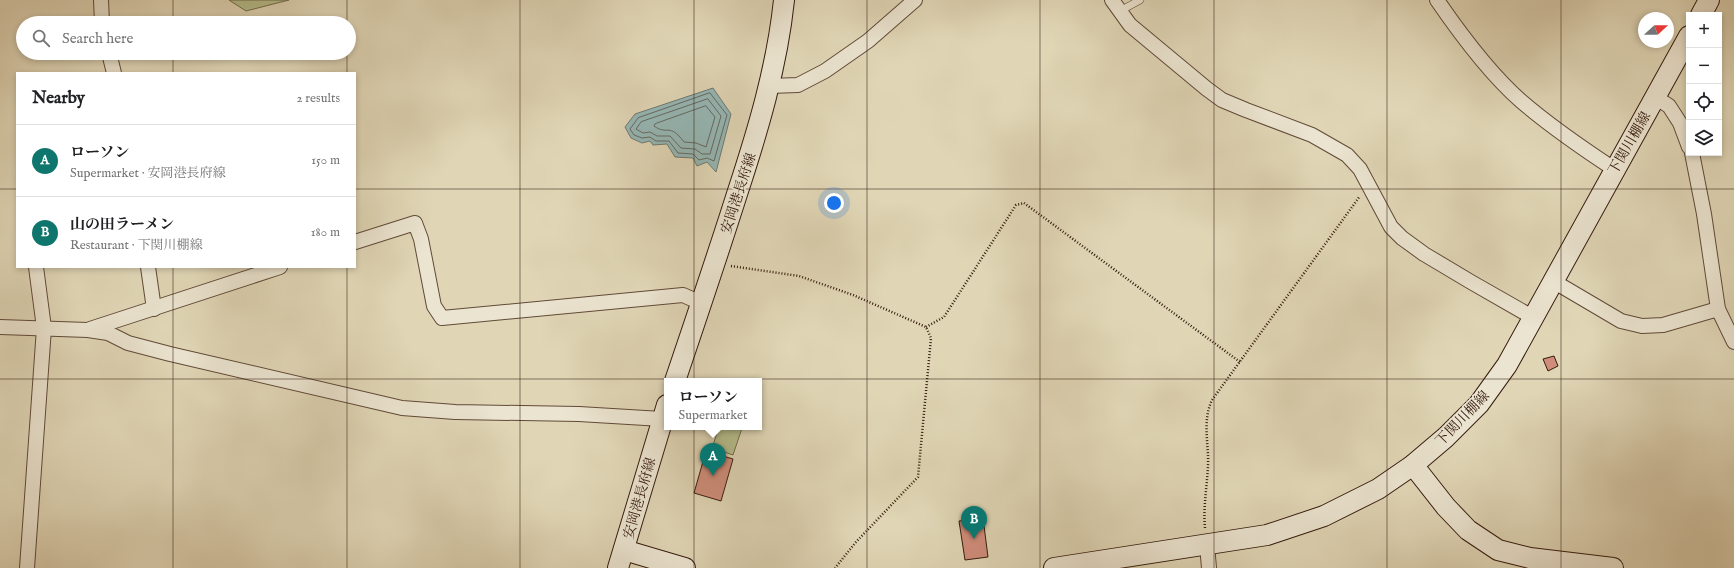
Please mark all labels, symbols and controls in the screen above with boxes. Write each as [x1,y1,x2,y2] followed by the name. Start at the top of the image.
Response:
[1638,12,1674,48] north arrow
[1686,12,1722,156] map controls
[1686,12,1722,48] button: +
[16,16,356,60] search box
[30,27,52,49] icon: search
[62,29,133,48] text: Search here
[1686,48,1722,84] button: −
[1686,84,1722,120] button: locate
[32,88,85,109] text: Nearby
[296,90,340,107] text: 2 results
[1605,109,1655,178] street label: 下関川棚線
[1686,120,1722,156] button: layers
[70,143,129,162] text: ローソン
[717,151,760,236] street label: 安岡港長府線
[41,152,49,169] text: A
[311,152,340,169] text: 150 m
[70,165,225,182] text: Supermarket · 安岡港長府線
[824,193,844,213] your location
[70,215,174,234] text: 山の田ラーメン
[41,224,49,241] text: B
[311,224,340,241] text: 180 m
[70,237,202,254] text: Restaurant · 下関川棚線
[664,378,762,430] popup
[1432,387,1494,450] street label: 下関川棚線
[679,388,738,407] text: ローソン
[679,407,747,424] text: Supermarket
[700,443,726,476] pin: A
[620,455,660,541] street label: 安岡港長府線
[961,506,987,539] pin: B

